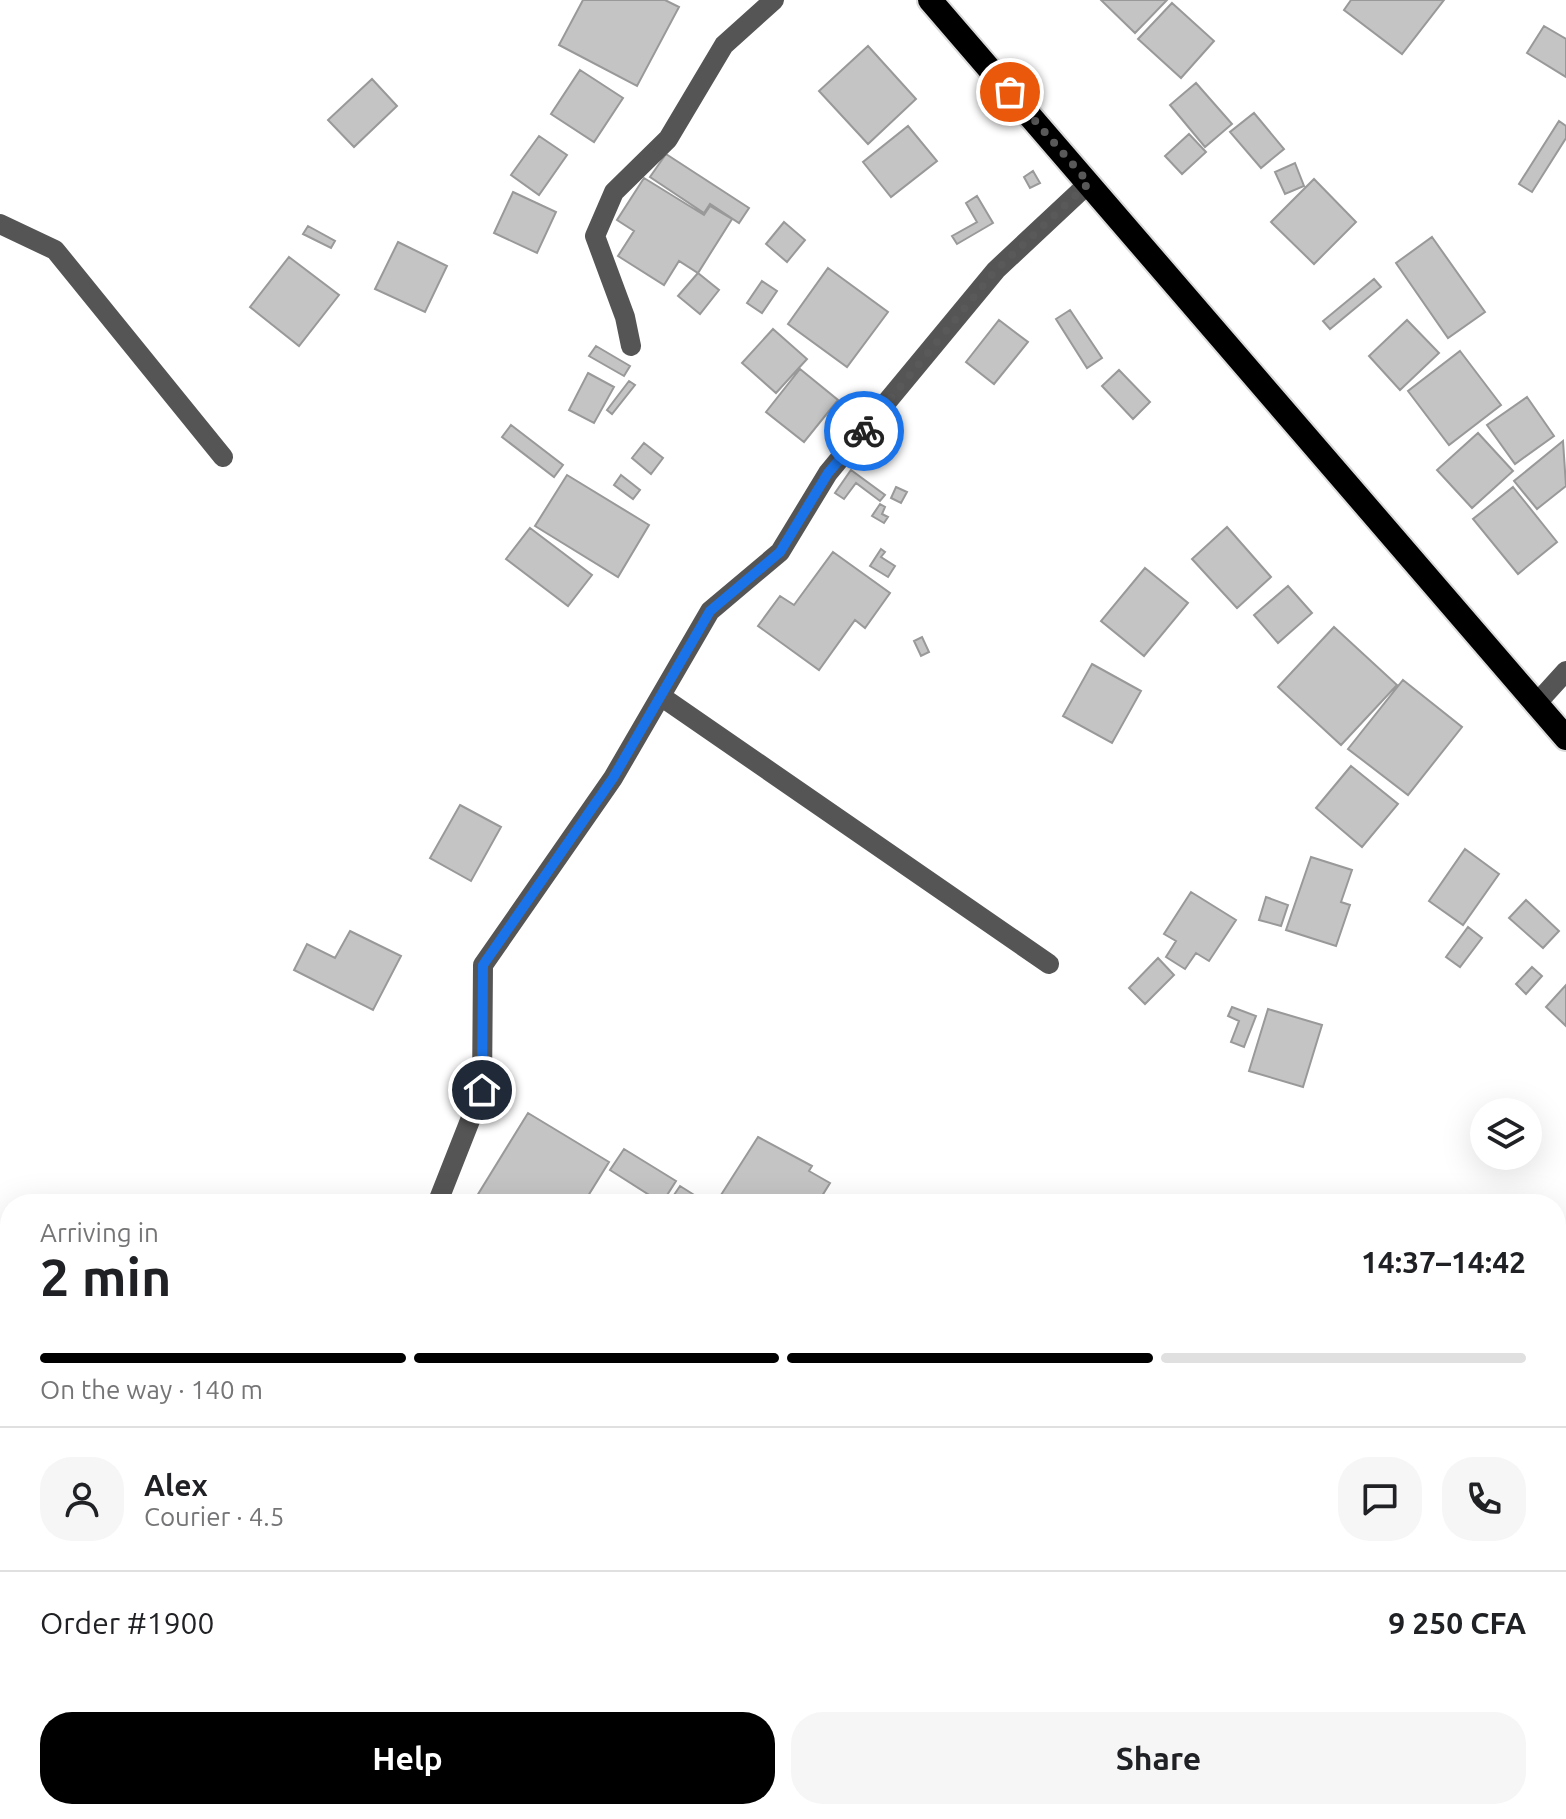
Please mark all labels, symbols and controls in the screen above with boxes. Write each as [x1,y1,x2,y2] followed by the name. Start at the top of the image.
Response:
[976,58,1044,126] pin
[988,70,1032,114] icon: bag
[824,391,904,471] courier
[842,409,886,453] icon: bike
[448,1056,516,1124] pin
[460,1068,504,1112] icon: home
[1470,1098,1542,1170] map controls
[1470,1098,1542,1170] button: layers
[40,1218,159,1247] text: Arriving in
[1361,1245,1526,1279] text: 14:37–14:42
[40,1248,171,1306] text: 2 min
[40,1375,263,1404] text: On the way · 140 m
[40,1457,124,1541] button: person
[1338,1457,1422,1541] button: chat
[1442,1457,1526,1541] button: phone
[144,1468,208,1502] text: Alex
[144,1502,284,1531] text: Courier · 4.5
[40,1606,214,1640] text: Order #1900
[1388,1606,1526,1640] text: 9 250 CFA
[40,1712,775,1804] button: Help
[791,1712,1526,1804] button: Share

